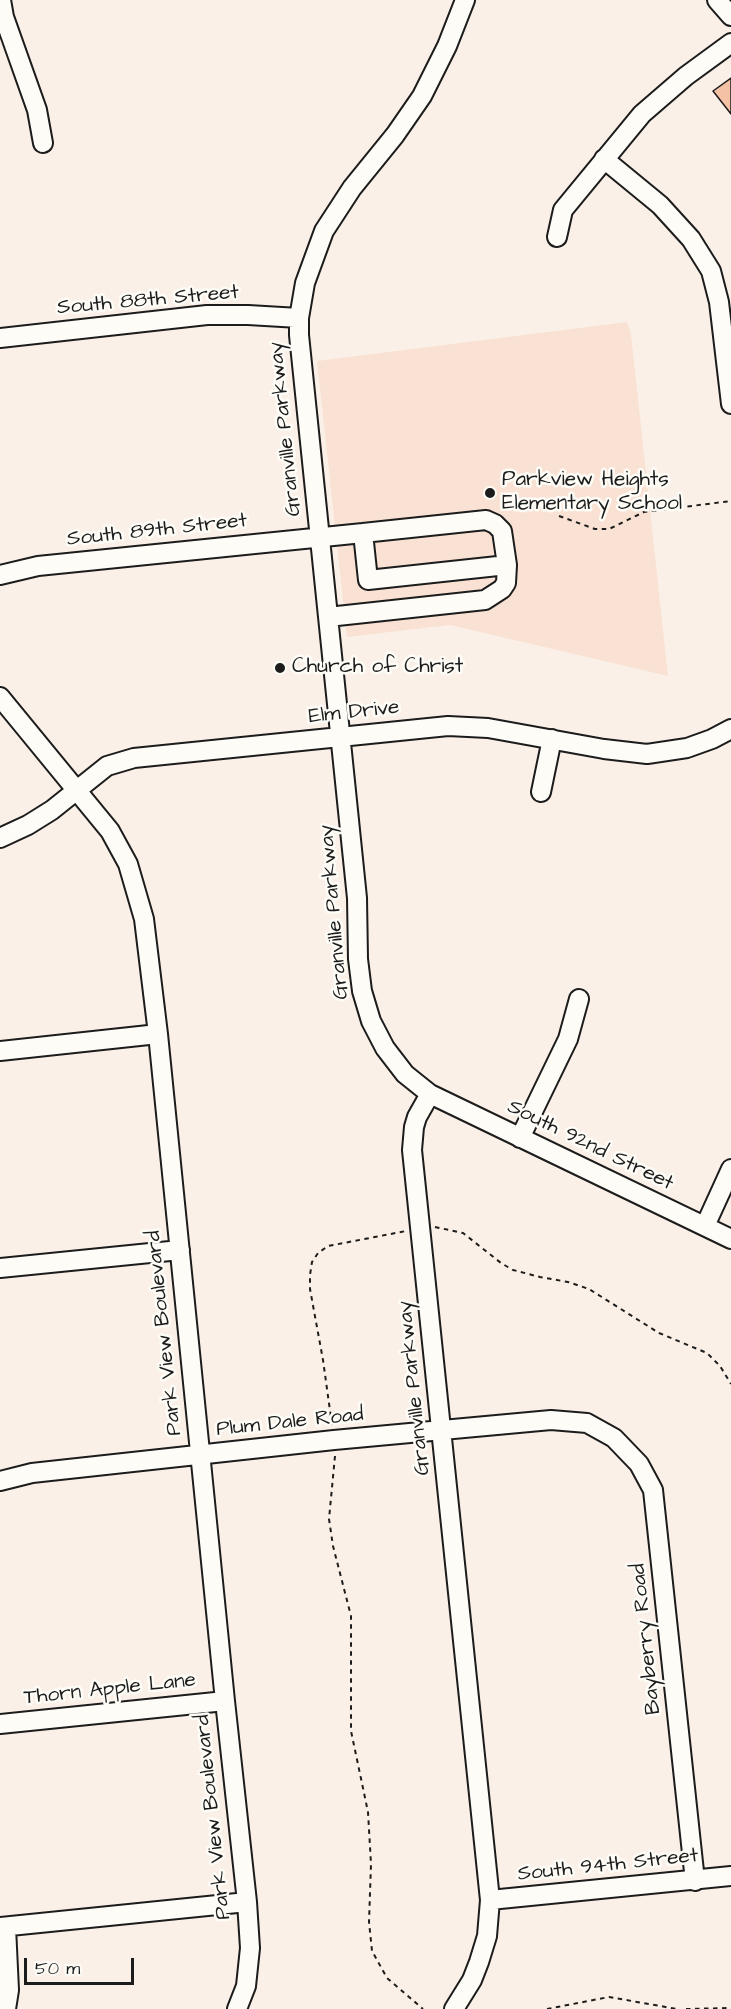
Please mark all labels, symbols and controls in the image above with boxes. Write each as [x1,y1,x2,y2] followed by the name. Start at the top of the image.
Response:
[56,280,240,322] street label: South 88th Street
[264,340,308,518] street label: Granville Parkway
[502,468,682,518] place label: Parkview Heights Elementary School
[483,486,497,500] marker: Parkview Heights Elementary School
[66,509,248,553] street label: South 89th Street
[292,655,463,681] place label: Church of Christ
[273,661,287,675] marker: Church of Christ
[307,696,401,730] street label: Elm Drive
[315,823,355,1001] street label: Granville Parkway
[503,1095,677,1197] street label: South 92nd Street
[142,1229,188,1437] street label: Park View Boulevard
[393,1299,437,1477] street label: Granville Parkway
[215,1403,365,1443] street label: Plum Dale Road
[627,1562,667,1716] street label: Bayberry Road
[23,1668,197,1712] street label: Thorn Apple Lane
[191,1713,237,1921] street label: Park View Boulevard
[516,1844,700,1888] street label: South 94th Street
[27,1946,136,1984] scale bar
[35,1956,80,1981] text: 50 m

